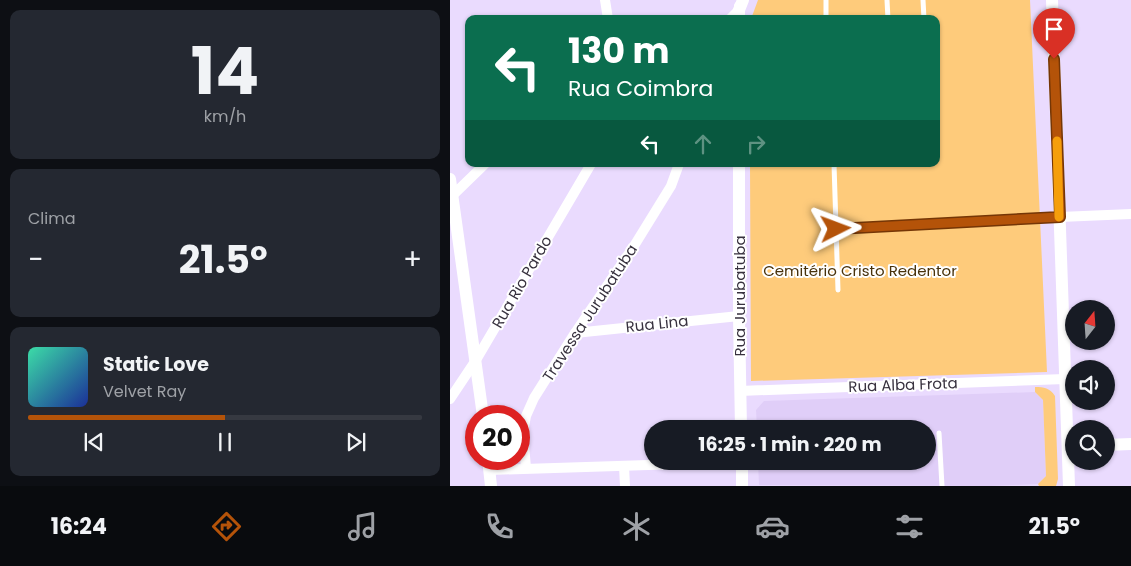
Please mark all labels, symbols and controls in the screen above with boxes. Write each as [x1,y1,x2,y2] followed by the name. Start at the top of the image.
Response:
[1033,8,1075,59] pin
[1040,15,1068,43] icon: arrive
[191,26,259,117] text: 14
[568,26,670,75] text: 130 m
[485,35,550,100] icon: left
[568,73,713,104] text: Rua Coimbra
[204,105,246,128] text: km/h
[636,130,664,158] icon: left
[689,130,717,158] icon: ahead
[742,130,770,158] icon: right
[809,202,861,254] position arrow
[28,207,76,230] text: Clima
[487,232,557,332] street label: Rua Rio Pardo
[179,233,268,286] text: 21.5°
[729,235,750,357] street label: Rua Jurubatuba
[28,240,43,279] text: −
[403,240,422,279] text: +
[537,240,642,385] street label: Travessa Jurubatuba
[763,260,957,281] park label: Cemitério Cristo Redentor
[1065,300,1115,350] north arrow
[1065,300,1115,470] map controls
[625,310,689,337] street label: Rua Lina
[103,351,209,378] text: Static Love
[1065,360,1115,410] button: sound
[848,372,958,397] street label: Rua Alba Frota
[103,380,186,403] text: Velvet Ray
[465,405,530,470] speed limit sign: 20
[1065,420,1115,470] button: search
[80,428,108,456] icon: previous
[211,428,239,456] icon: pause
[342,428,370,456] icon: next
[698,431,882,458] text: 16:25 · 1 min · 220 m
[209,509,244,544] icon: directions
[345,509,380,544] icon: music
[482,509,517,544] icon: phone
[619,509,654,544] icon: climate
[755,509,790,544] icon: car
[892,509,927,544] icon: filters
[51,511,107,542] text: 16:24
[1029,511,1080,542] text: 21.5°

